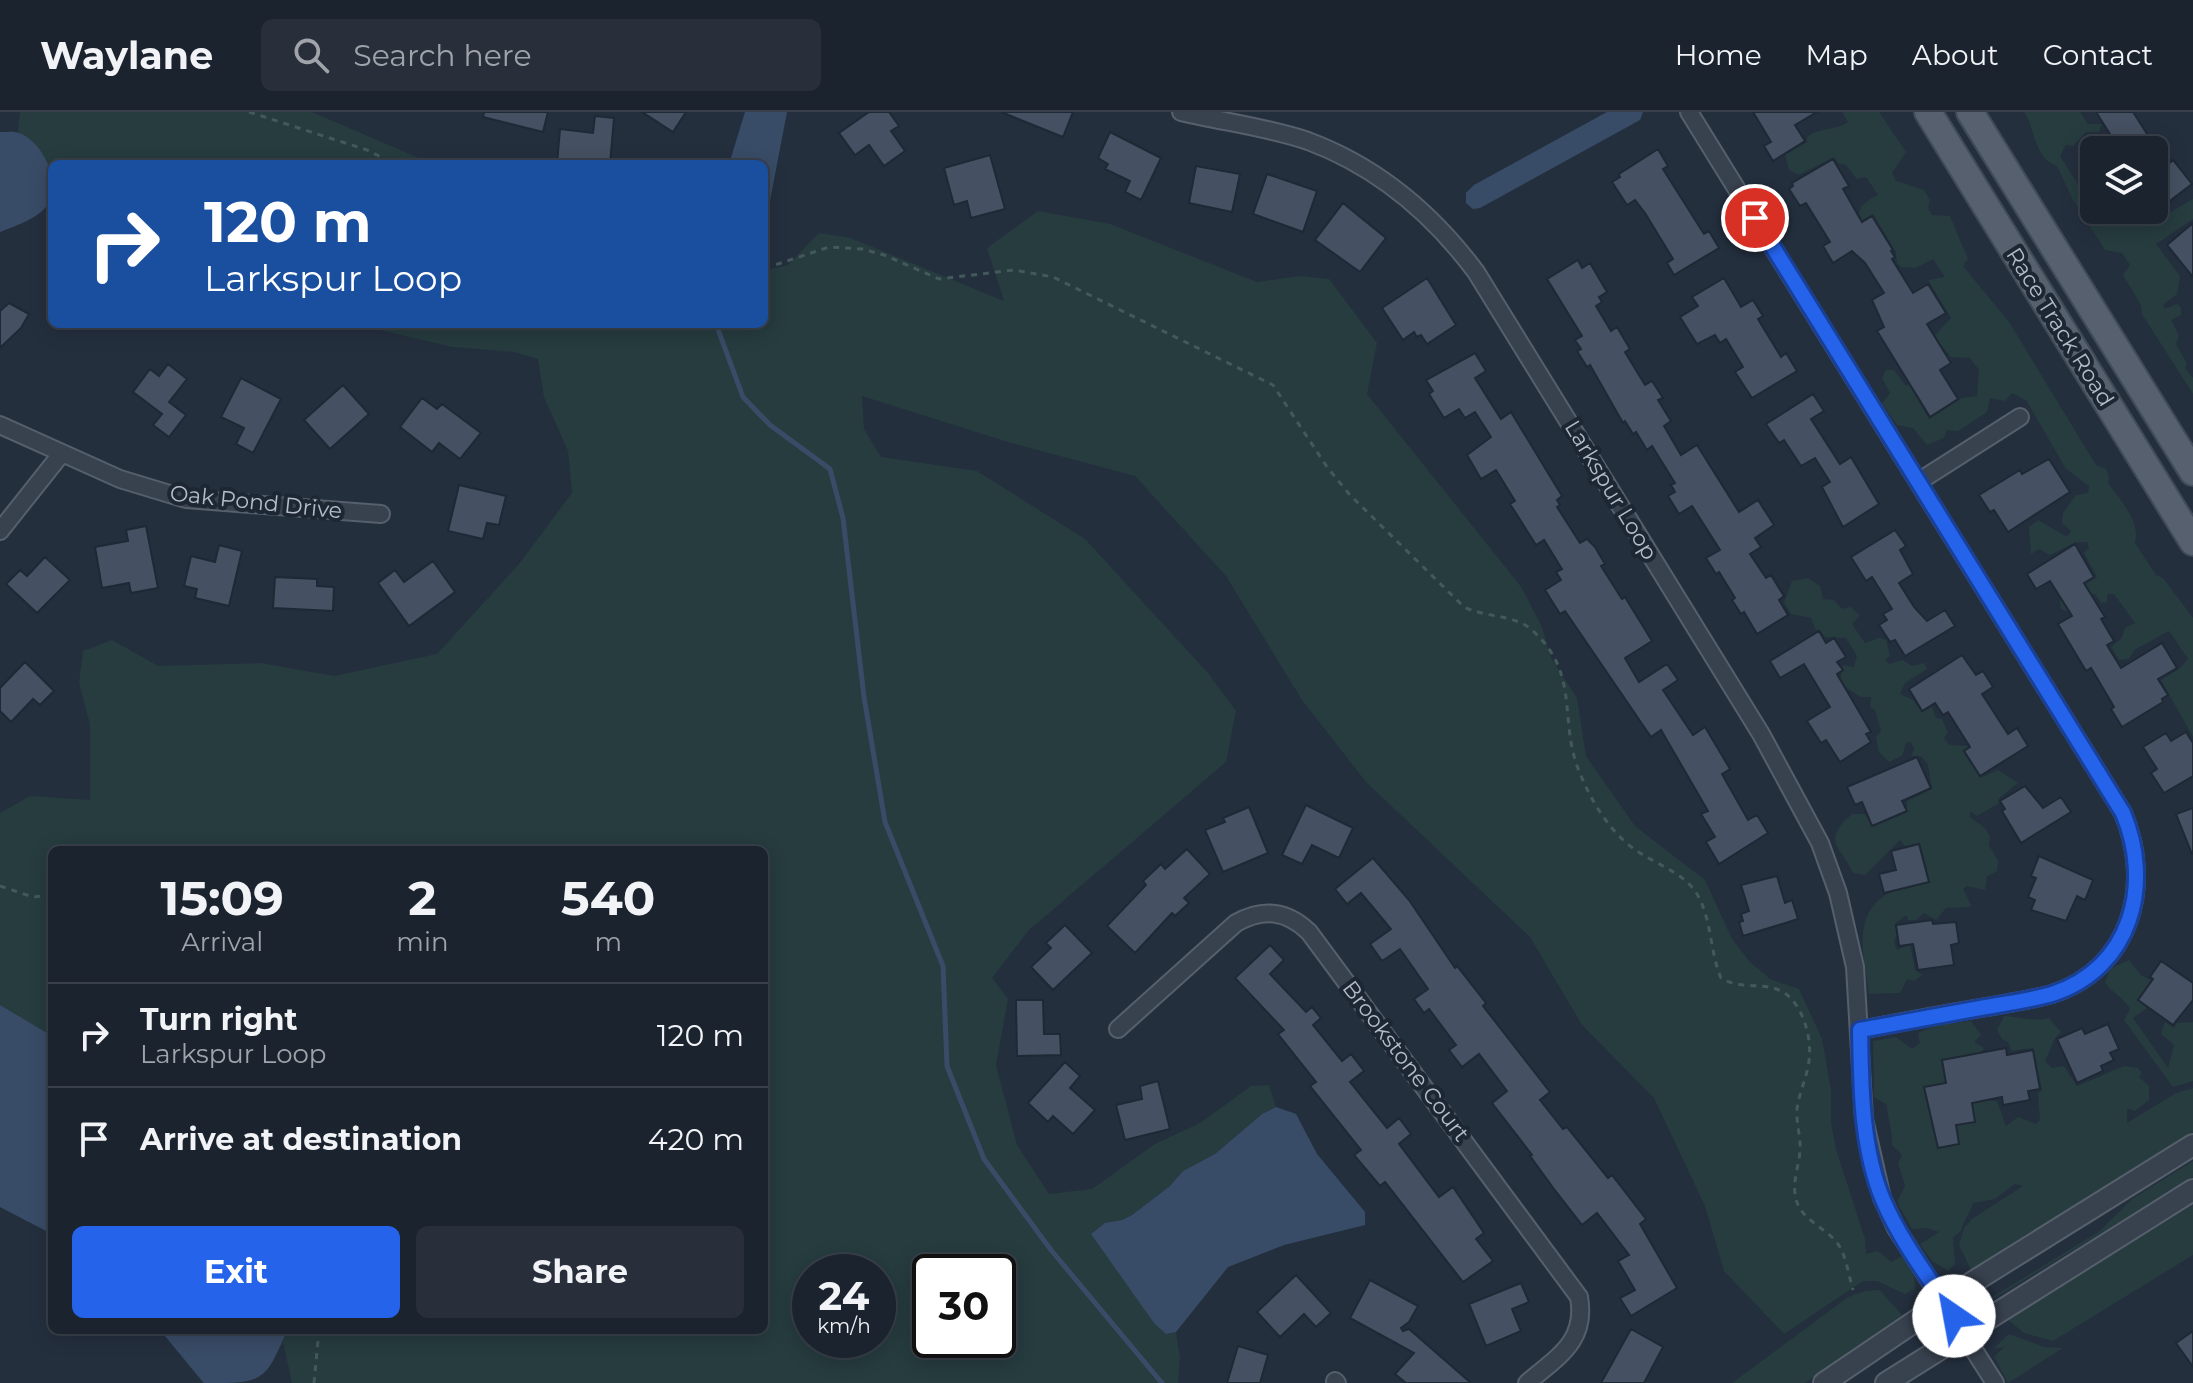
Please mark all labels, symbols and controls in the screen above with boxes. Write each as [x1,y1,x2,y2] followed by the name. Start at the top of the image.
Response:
[261,19,821,91] search box
[40,32,213,79] text: Waylane
[289,33,333,77] icon: search
[353,37,532,74] text: Search here
[1675,38,1762,72] text: Home
[1806,38,1868,72] text: Map
[1912,38,1999,72] text: About
[2043,38,2153,72] text: Contact
[2080,136,2168,224] map controls
[2080,136,2168,224] button: layers
[1721,184,1789,252] pin
[204,188,372,256] text: 120 m
[72,192,176,296] icon: right
[1733,196,1777,240] icon: arrive
[2000,243,2120,411] street label: Race Track Road
[204,256,462,300] text: Larkspur Loop
[1559,415,1663,565] street label: Larkspur Loop
[169,480,343,524] street label: Oak Pond Drive
[161,869,284,927] text: 15:09
[408,869,437,927] text: 2
[561,869,655,927] text: 540
[181,926,263,958] text: Arrival
[396,926,449,958] text: min
[594,926,622,958] text: m
[1337,975,1475,1147] street label: Brookstone Court
[140,1001,297,1038] text: Turn right
[72,1013,116,1057] icon: right
[657,1017,744,1054] text: 120 m
[140,1038,326,1070] text: Larkspur Loop
[72,1117,116,1161] icon: arrive
[140,1121,462,1158] text: Arrive at destination
[648,1121,744,1158] text: 420 m
[72,1226,400,1318] button: Exit
[416,1226,744,1318] button: Share
[912,1254,1016,1358] speed limit sign: 30
[819,1271,869,1320] text: 24
[1912,1274,1996,1358] position arrow
[817,1314,871,1338] text: km/h

